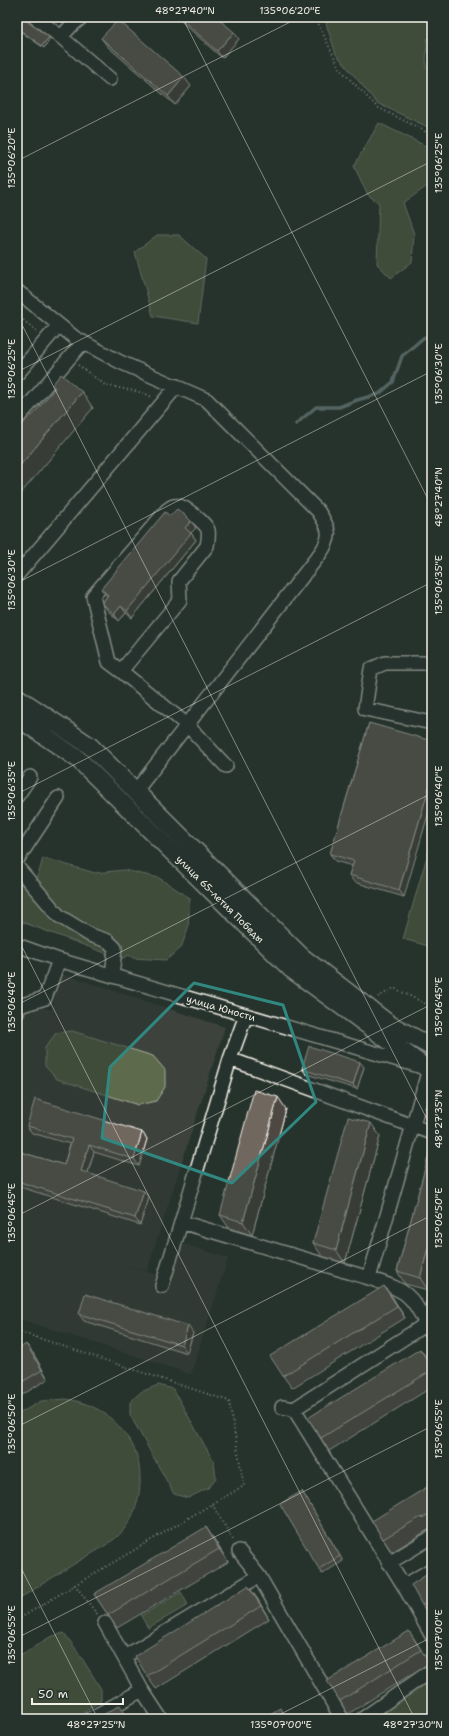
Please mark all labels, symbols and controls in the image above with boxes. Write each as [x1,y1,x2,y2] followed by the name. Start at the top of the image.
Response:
[155,4,215,17] text: 48°27'40"N
[259,4,321,17] text: 135°06'20"E
[5,127,18,189] text: 135°06'20"E
[432,133,445,193] text: 135°06'25"E
[5,339,18,399] text: 135°06'25"E
[432,343,445,405] text: 135°06'30"E
[432,467,445,527] text: 48°27'40"N
[5,549,18,611] text: 135°06'30"E
[432,555,445,615] text: 135°06'35"E
[5,761,18,821] text: 135°06'35"E
[432,765,445,827] text: 135°06'40"E
[173,852,267,946] street label: улица 65-летия Победы
[5,971,18,1033] text: 135°06'40"E
[432,977,445,1037] text: 135°06'45"E
[185,992,257,1024] street label: улица Юности
[432,1090,445,1148] text: 48°27'35"N
[5,1183,18,1243] text: 135°06'45"E
[432,1188,445,1248] text: 135°06'50"E
[5,1394,18,1454] text: 135°06'50"E
[432,1399,445,1459] text: 135°06'55"E
[5,1605,18,1665] text: 135°06'55"E
[432,1609,445,1671] text: 135°07'00"E
[32,1680,123,1706] scale bar
[38,1686,68,1702] text: 50 m
[67,1718,125,1731] text: 48°27'25"N
[250,1718,312,1731] text: 135°07'00"E
[383,1718,443,1731] text: 48°27'30"N

